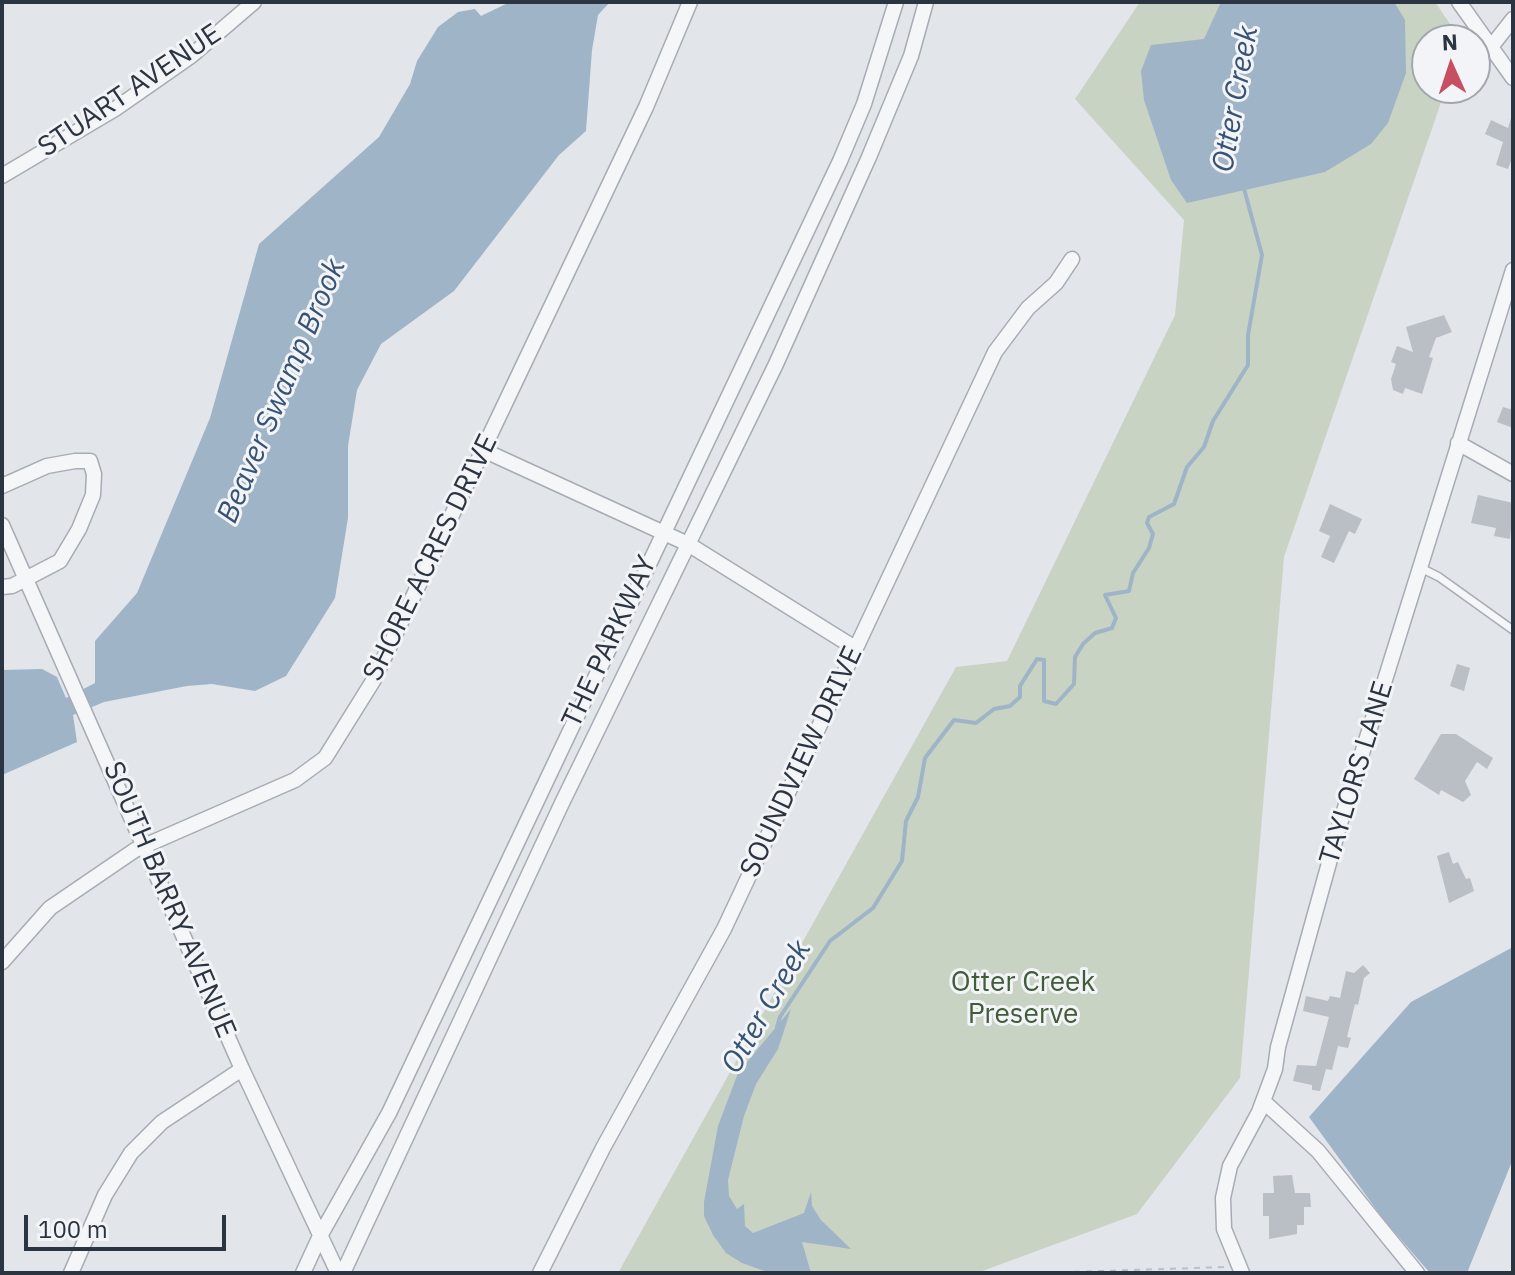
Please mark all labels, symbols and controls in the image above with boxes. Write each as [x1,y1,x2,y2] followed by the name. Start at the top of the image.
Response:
[32,17,228,165] street label: STUART AVENUE
[1205,23,1267,175] water label: Otter Creek
[1411,24,1491,104] north arrow
[1441,27,1459,56] text: N
[210,254,354,528] water label: Beaver Swamp Brook
[357,429,505,687] street label: SHORE ACRES DRIVE
[556,551,664,733] street label: THE PARKWAY
[734,641,870,883] street label: SOUNDVIEW DRIVE
[1313,677,1401,869] street label: TAYLORS LANE
[96,757,242,1043] street label: SOUTH BARRY AVENUE
[715,934,819,1080] water label: Otter Creek
[951,966,1095,1032] park label: Otter Creek Preserve
[28,1199,230,1249] scale bar
[38,1213,108,1245] text: 100 m

